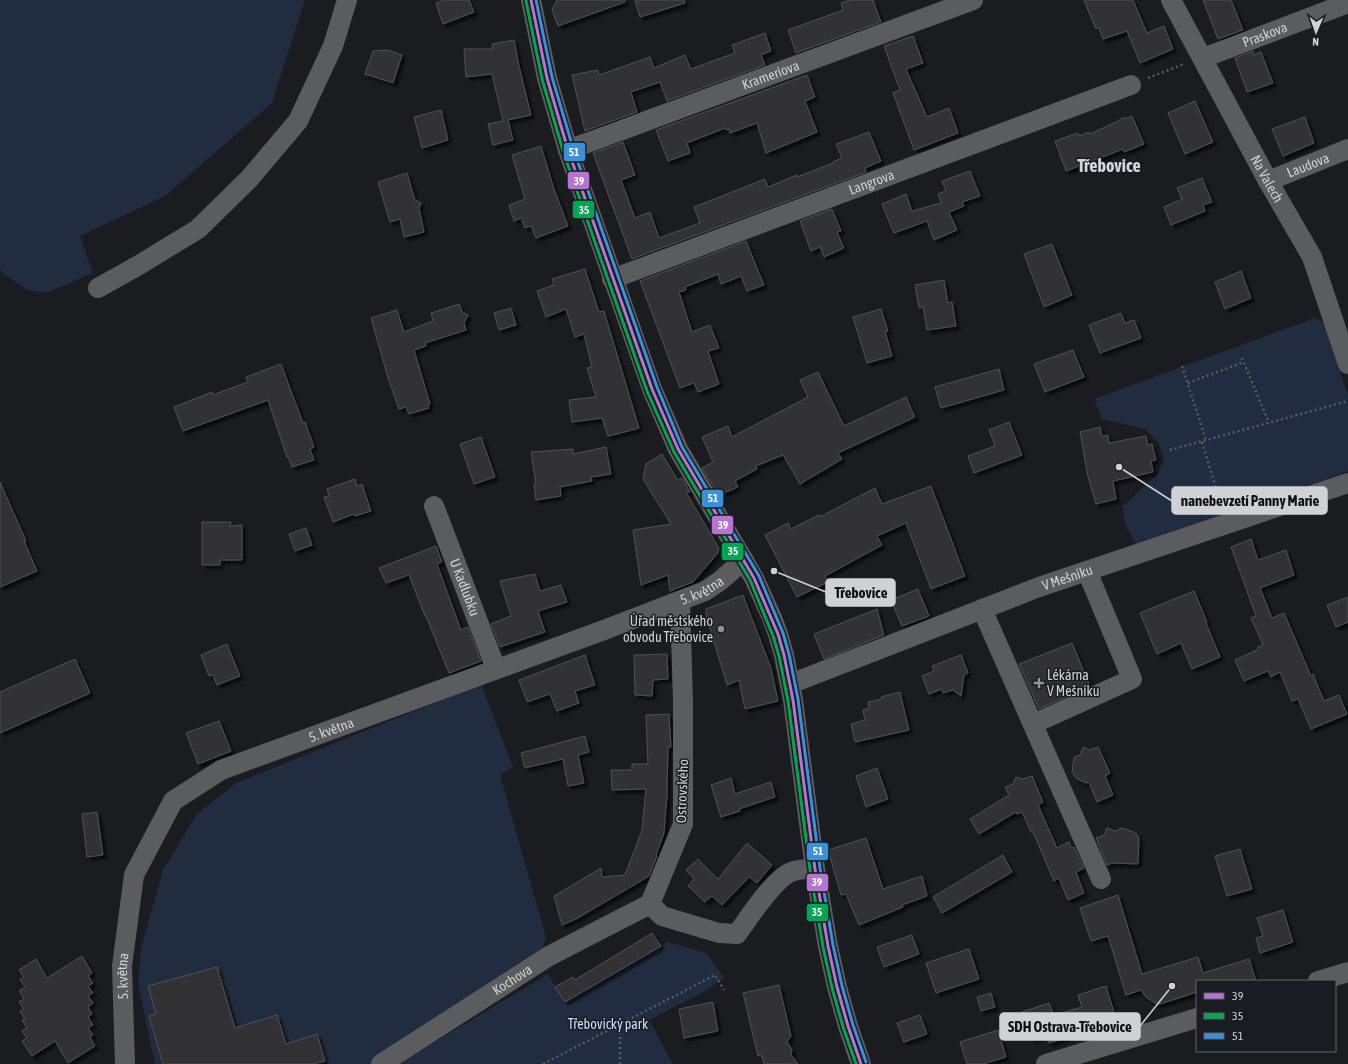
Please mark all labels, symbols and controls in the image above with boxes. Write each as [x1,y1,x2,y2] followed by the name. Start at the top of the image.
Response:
[1296,12,1336,52] north arrow
[1240,19,1289,50] street label: Praskova
[1312,36,1319,48] text: N
[740,57,801,93] street label: Krameriova
[563,142,586,162] line badge: 51
[569,146,579,158] text: 51
[1285,149,1331,181] street label: Laudova
[1248,152,1287,205] street label: Na Valech
[1077,155,1141,176] district label: Třebovice
[846,166,897,198] street label: Langrova
[567,171,590,190] line badge: 39
[574,175,584,187] text: 39
[572,200,595,219] line badge: 35
[579,204,589,216] text: 35
[1172,487,1327,514] callout: nanebevzetí Panny Marie
[701,489,724,508] line badge: 51
[708,492,718,504] text: 51
[1181,492,1320,509] text: nanebevzetí Panny Marie
[711,515,734,535] line badge: 39
[718,519,728,531] text: 39
[721,542,744,561] line badge: 35
[728,545,738,557] text: 35
[447,556,483,618] street label: U Kadlubku
[1040,562,1095,593] street label: V Mešníku
[678,573,727,608] street label: 5. května
[826,579,895,606] callout: Třebovice
[835,584,888,601] text: Třebovice
[623,613,713,645] place label: Úřad městského obvodu Třebovice
[716,624,726,634] marker: Úřad městského obvodu Třebovice
[1047,667,1099,699] place label: Lékárna V Mešníku
[1034,678,1044,688] marker: Lékárna V Mešníku
[307,714,356,745] street label: 5. května
[673,759,691,823] street label: Ostrovského
[806,842,829,861] line badge: 51
[813,845,823,857] text: 51
[806,873,829,892] line badge: 39
[812,876,822,888] text: 39
[806,903,829,922] line badge: 35
[812,906,822,918] text: 35
[114,952,132,1000] street label: 5. května
[489,961,535,998] street label: Kochova
[1196,980,1336,1052] legend
[1232,989,1244,1003] text: 39
[1232,1009,1243,1023] text: 35
[1000,1013,1140,1040] callout: SDH Ostrava-Třebovice
[568,1016,648,1032] park label: Třebovický park
[1008,1018,1132,1035] text: SDH Ostrava-Třebovice
[1232,1029,1244,1043] text: 51

